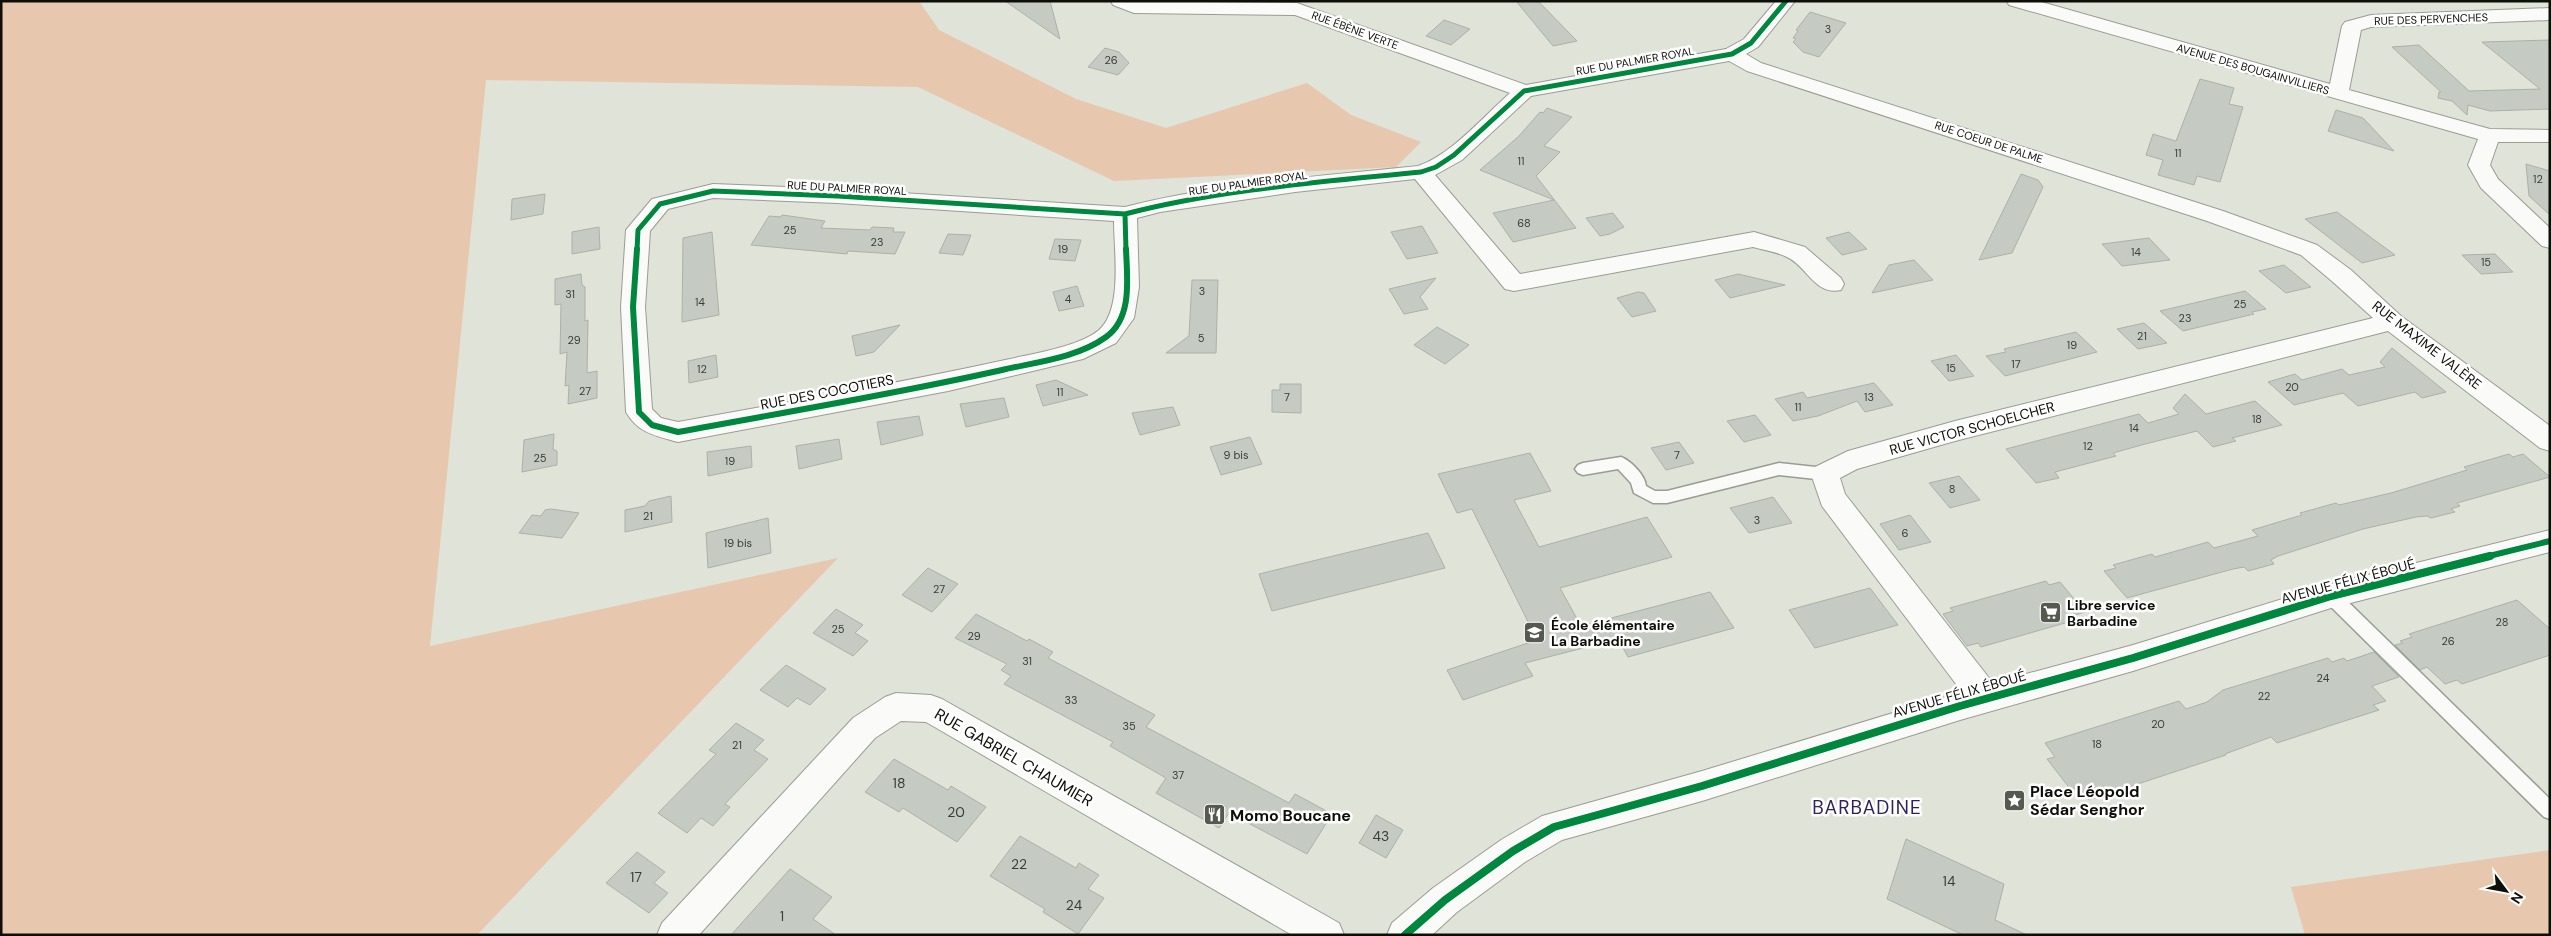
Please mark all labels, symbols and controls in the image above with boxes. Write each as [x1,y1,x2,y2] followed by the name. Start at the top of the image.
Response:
[1310,8,1400,52] street label: RUE ÉBÈNE VERTE
[2374,10,2488,28] street label: RUE DES PERVENCHES
[1825,22,1831,36] house number: 3
[2175,40,2331,98] street label: AVENUE DES BOUGAINVILLIERS
[1575,44,1695,78] street label: RUE DU PALMIER ROYAL
[1104,53,1118,67] house number: 26
[1933,118,2045,166] street label: RUE COEUR DE PALME
[2175,146,2181,160] house number: 11
[1518,154,1524,168] house number: 11
[1188,168,1308,198] street label: RUE DU PALMIER ROYAL
[2533,172,2543,186] house number: 12
[787,178,907,198] street label: RUE DU PALMIER ROYAL
[1517,216,1531,230] house number: 68
[783,223,797,237] house number: 25
[871,235,883,249] house number: 23
[1058,242,1068,256] house number: 19
[2131,245,2141,259] house number: 14
[2481,255,2491,269] house number: 15
[1199,284,1205,298] house number: 3
[565,287,575,301] house number: 31
[1065,292,1072,306] house number: 4
[695,295,705,309] house number: 14
[2233,297,2247,311] house number: 25
[2369,297,2485,393] street label: RUE MAXIME VALÈRE
[2179,311,2191,325] house number: 23
[2137,329,2147,343] house number: 21
[1198,331,1205,345] house number: 5
[567,333,581,347] house number: 29
[2067,338,2077,352] house number: 19
[2011,357,2021,371] house number: 17
[1946,361,1956,375] house number: 15
[697,362,707,376] house number: 12
[759,370,895,414] street label: RUE DES COCOTIERS
[2285,380,2299,394] house number: 20
[579,384,591,398] house number: 27
[1057,385,1063,399] house number: 11
[1284,390,1290,404] house number: 7
[1864,390,1874,404] house number: 13
[1887,397,2057,459] street label: RUE VICTOR SCHOELCHER
[1795,400,1801,414] house number: 11
[2252,412,2262,426] house number: 18
[2129,421,2139,435] house number: 14
[2083,439,2093,453] house number: 12
[1224,448,1248,462] house number: 9 bis
[1674,448,1680,462] house number: 7
[533,451,547,465] house number: 25
[725,454,735,468] house number: 19
[1949,482,1955,496] house number: 8
[643,509,653,523] house number: 21
[1754,513,1760,527] house number: 3
[1902,526,1909,540] house number: 6
[724,536,752,550] house number: 19 bis
[2279,554,2417,608] street label: AVENUE FÉLIX ÉBOUÉ
[933,582,945,596] house number: 27
[2067,596,2155,630] place label: Libre service Barbadine
[2039,601,2063,625] supermarket icon: Libre service Barbadine
[2496,615,2508,629] house number: 28
[1551,616,1675,650] place label: École élémentaire La Barbadine
[1523,621,1547,645] school or university icon: École élémentaire La Barbadine
[831,622,845,636] house number: 25
[967,629,981,643] house number: 29
[2441,634,2455,648] house number: 26
[1022,654,1032,668] house number: 31
[1890,666,2028,722] street label: AVENUE FÉLIX ÉBOUÉ
[2317,671,2330,685] house number: 24
[2258,689,2270,703] house number: 22
[1064,693,1078,707] house number: 33
[931,703,1097,811] street label: RUE GABRIEL CHAUMIER
[2151,717,2165,731] house number: 20
[1122,719,1136,733] house number: 35
[2092,737,2102,751] house number: 18
[732,738,742,752] house number: 21
[1172,768,1184,782] house number: 37
[893,774,905,792] house number: 18
[2030,781,2145,820] place label: Place Léopold Sédar Senghor
[2002,788,2026,812] place icon: Place Léopold Sédar Senghor
[1812,795,1922,820] district label: BARBADINE
[947,803,965,821] house number: 20
[1202,803,1226,827] restaurant icon: Momo Boucane
[1230,805,1351,826] place label: Momo Boucane
[1373,827,1389,845] house number: 43
[1011,855,1027,873] house number: 22
[2481,866,2531,916] north arrow
[630,868,642,886] house number: 17
[1943,872,1956,890] house number: 14
[2507,889,2527,907] text: N
[1066,896,1083,914] house number: 24
[780,907,784,925] house number: 1

